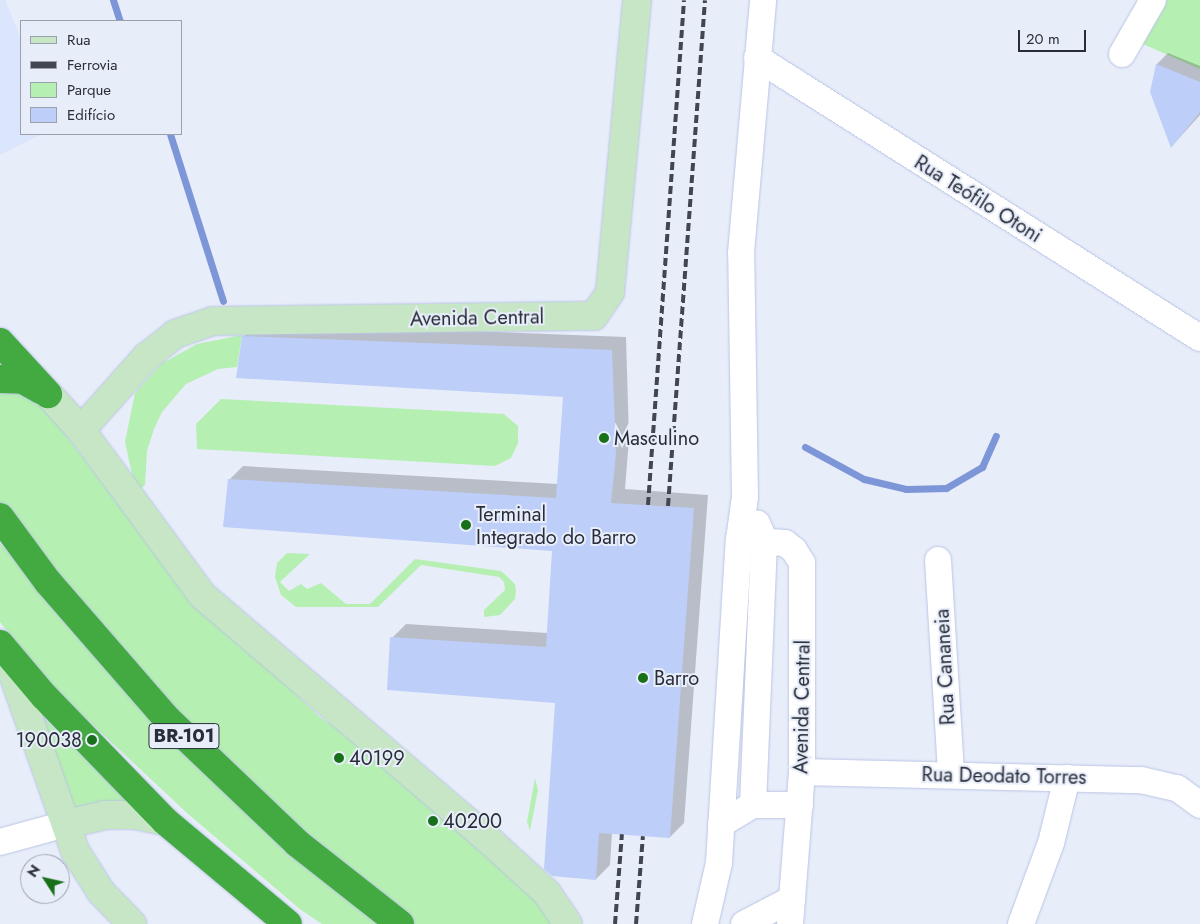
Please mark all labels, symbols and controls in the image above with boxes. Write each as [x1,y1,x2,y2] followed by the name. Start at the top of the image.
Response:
[20,20,182,135] legend
[1020,20,1088,52] scale bar
[1026,28,1060,50] text: 20 m
[67,29,91,51] text: Rua
[67,54,118,76] text: Ferrovia
[67,79,111,101] text: Parque
[67,104,115,126] text: Edifício
[910,150,1046,248] street label: Rua Teófilo Otoni
[410,305,544,331] street label: Avenida Central
[614,426,699,450] place label: Masculino
[598,432,610,444] marker: Masculino
[476,502,636,549] place label: Terminal Integrado do Barro
[460,519,472,531] marker: Terminal Integrado do Barro
[930,608,960,726] street label: Rua Cananeia
[789,640,815,774] street label: Avenida Central
[654,666,699,690] place label: Barro
[636,671,650,685] marker: Barro
[148,719,220,752] road number: BR-101
[16,728,82,752] place label: 190038
[86,734,98,746] marker: 190038
[349,746,405,770] place label: 40199
[333,752,345,764] marker: 40199
[921,763,1087,789] street label: Rua Deodato Torres
[443,809,502,833] place label: 40200
[427,815,439,827] marker: 40200
[20,854,70,904] north arrow
[22,861,45,881] text: N

